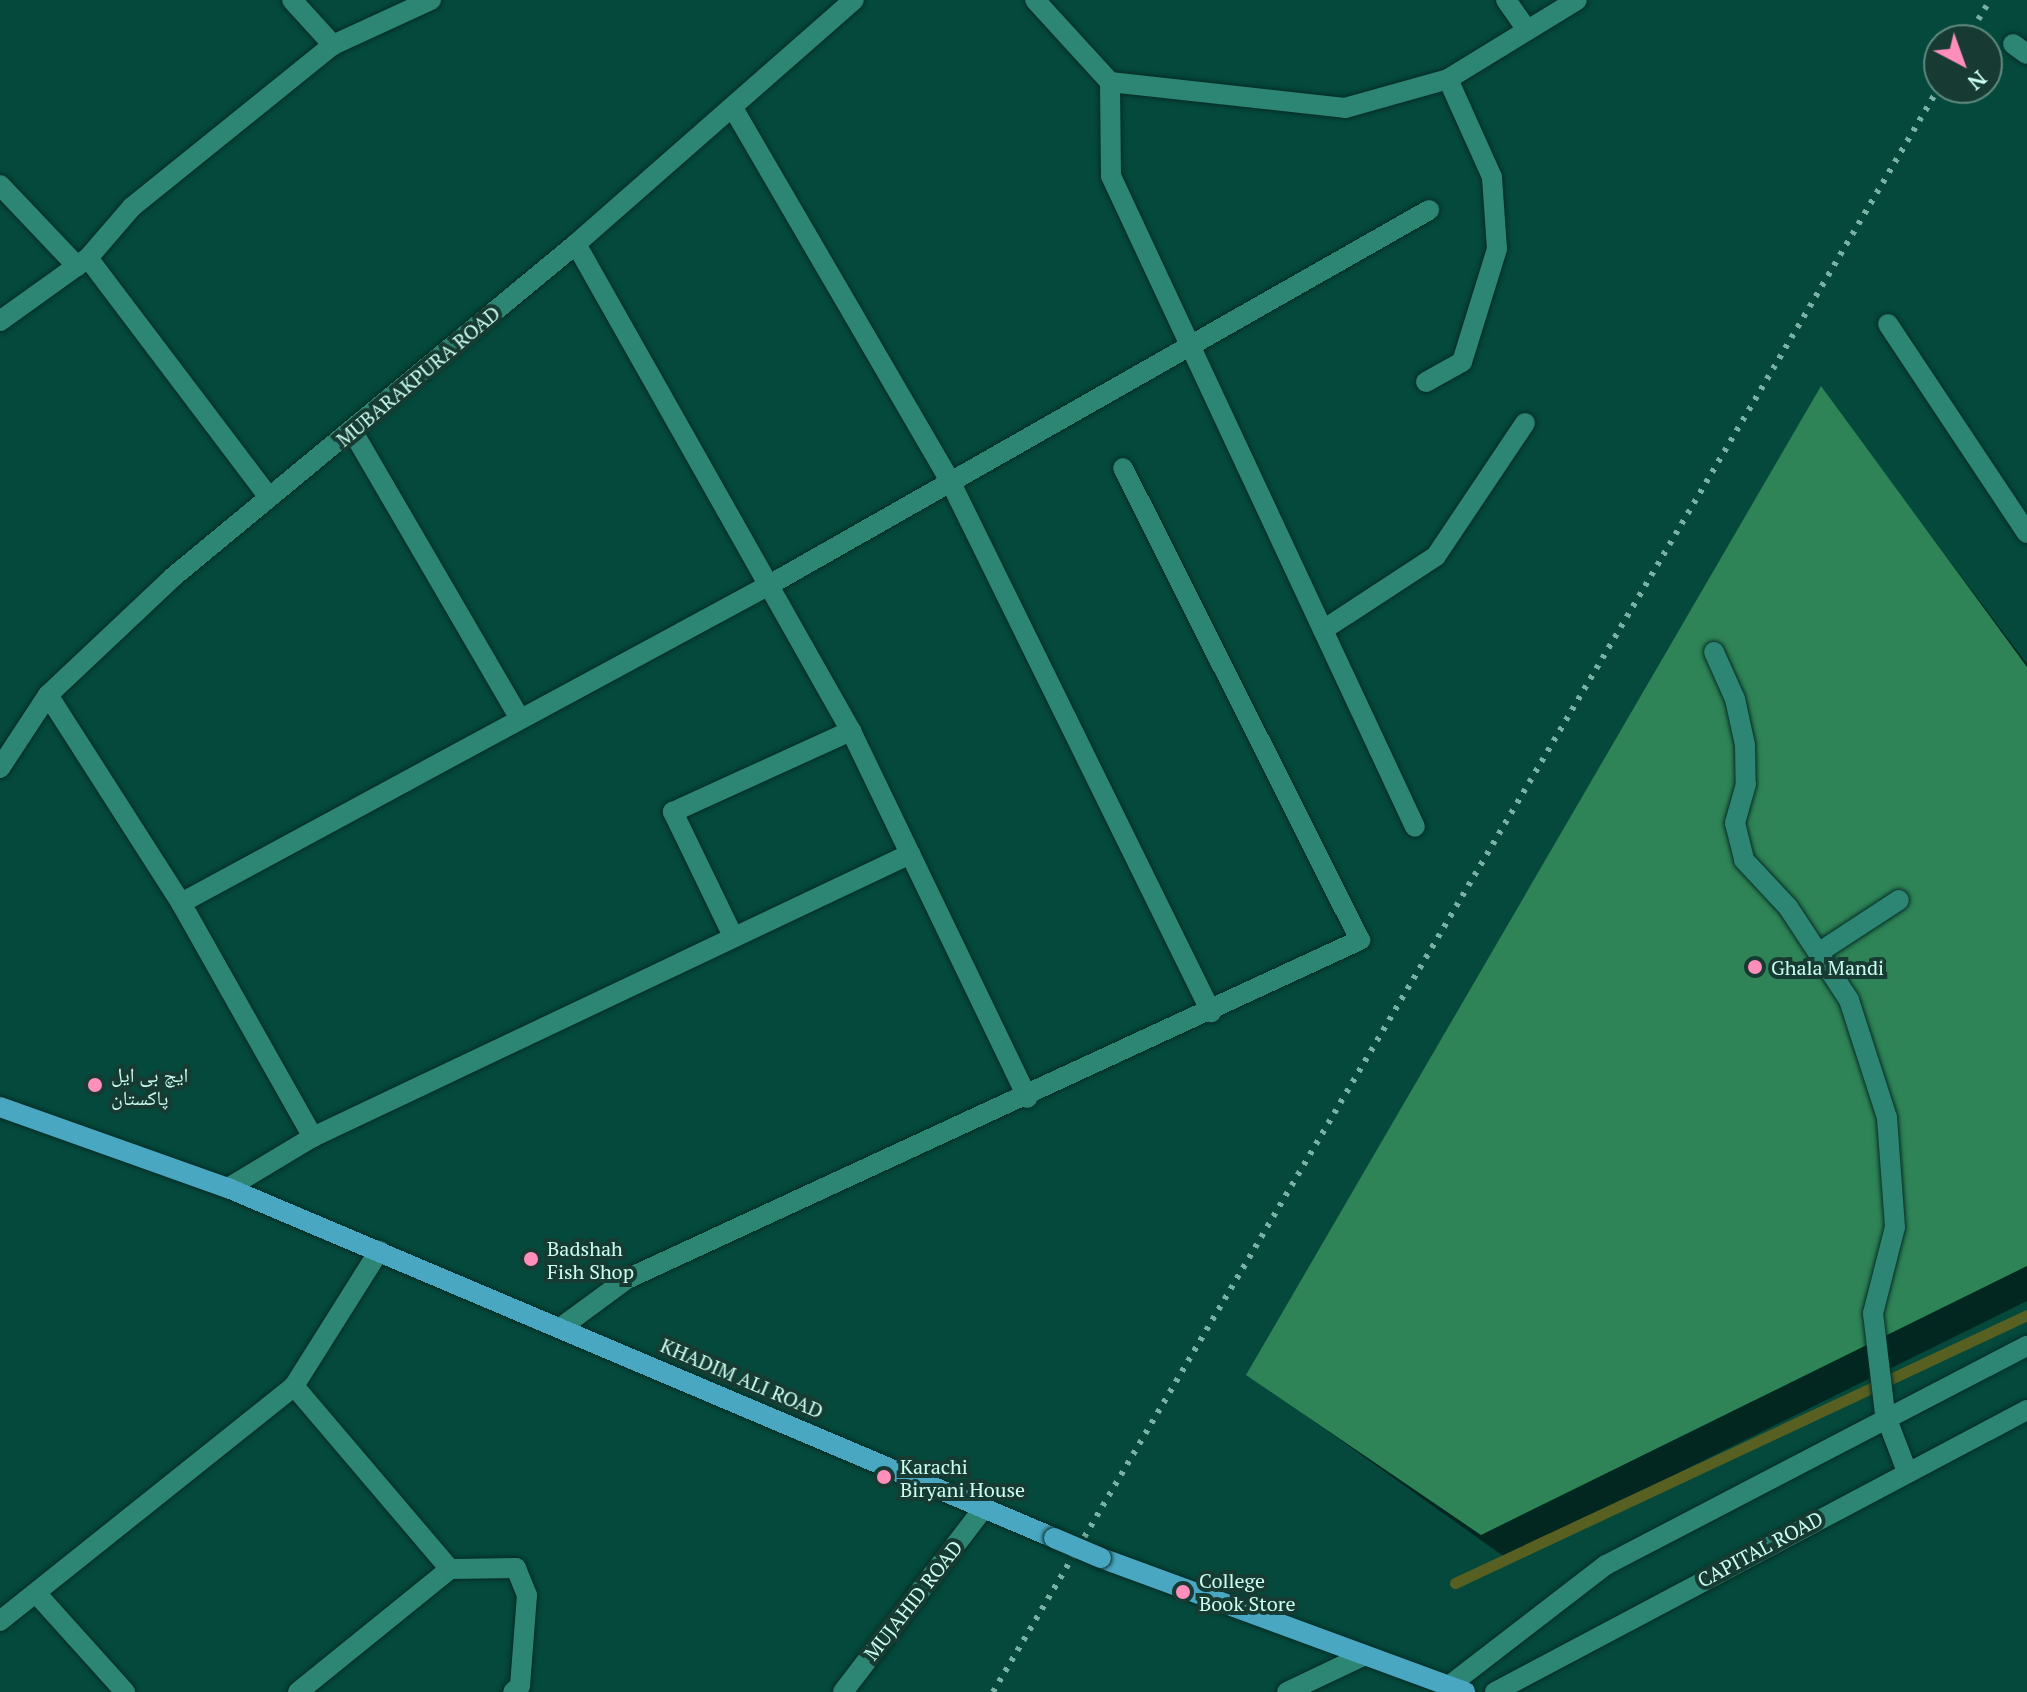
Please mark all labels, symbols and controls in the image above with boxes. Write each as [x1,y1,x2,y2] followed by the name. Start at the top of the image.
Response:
[1923,24,2003,104] north arrow
[1962,65,1994,97] text: N
[331,300,505,452] street label: MUBARAKPURA ROAD
[1771,955,1884,979] place label: Ghala Mandi
[1746,958,1764,976] marker: Ghala Mandi
[111,1062,188,1109] place label: ایچ بی ایل پاکستان
[86,1076,104,1094] marker: ایچ بی ایل پاکستان
[547,1236,634,1283] place label: Badshah Fish Shop
[522,1250,540,1268] marker: Badshah Fish Shop
[657,1333,827,1423] street label: KHADIM ALI ROAD
[900,1454,1025,1501] place label: Karachi Biryani House
[875,1468,893,1486] marker: Karachi Biryani House
[1693,1506,1827,1592] street label: CAPITAL ROAD
[859,1535,967,1665] street label: MUJAHID ROAD
[1199,1568,1296,1615] place label: College Book Store
[1174,1583,1192,1601] marker: College Book Store

